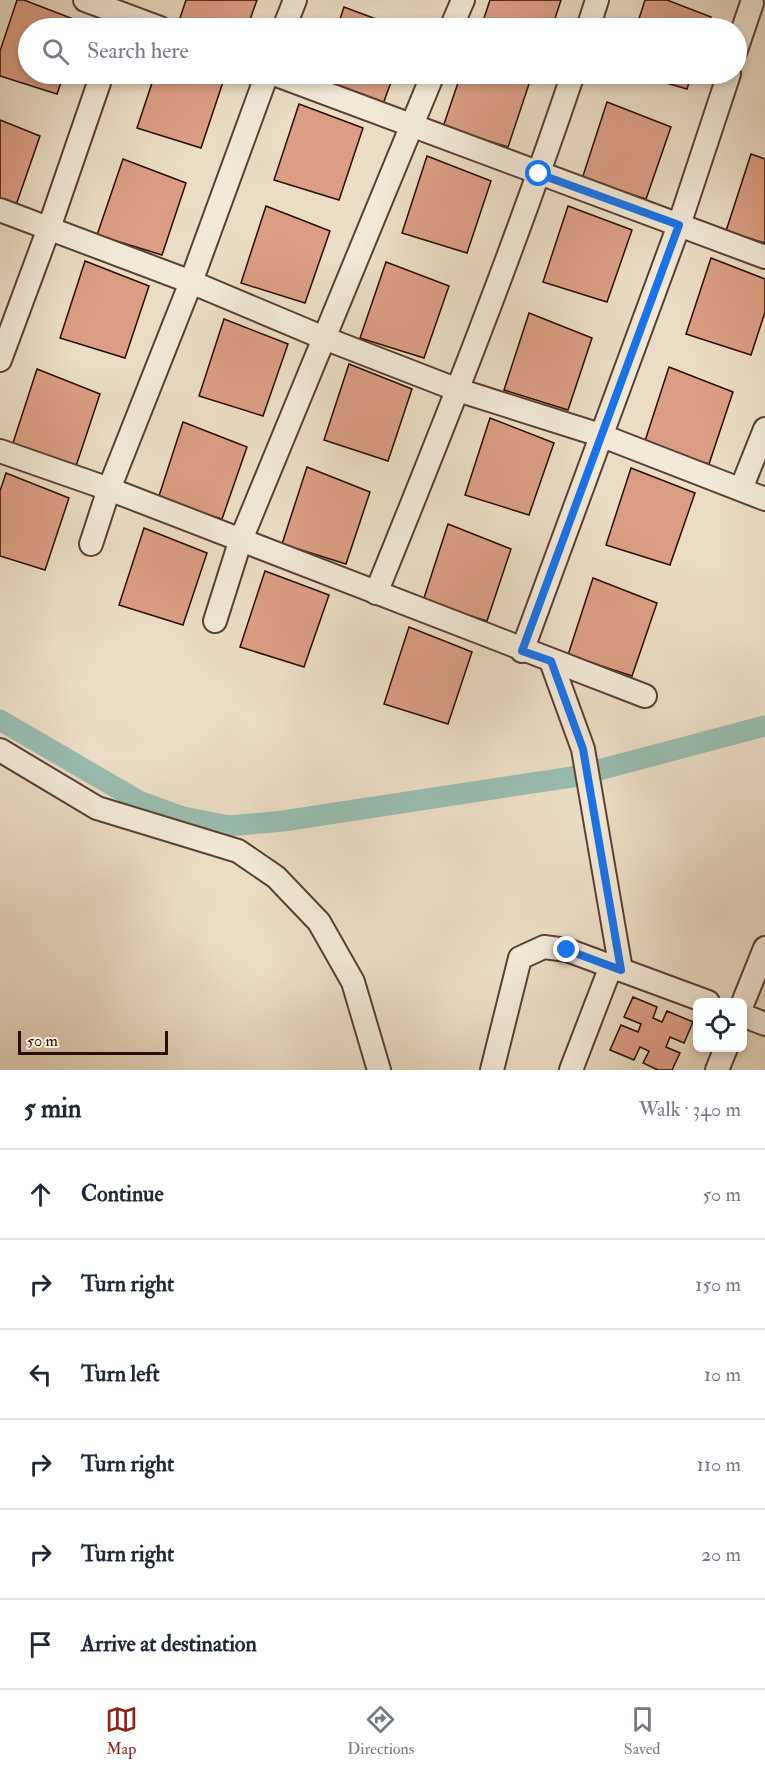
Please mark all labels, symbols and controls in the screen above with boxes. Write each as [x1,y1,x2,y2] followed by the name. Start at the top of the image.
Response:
[18,18,747,84] search box
[39,35,72,68] icon: search
[87,37,189,65] text: Search here
[525,160,551,186] route start
[553,936,579,962] route end
[693,998,747,1052] map controls
[693,998,747,1052] button: locate
[18,1028,168,1056] scale bar
[27,1031,58,1051] text: 50 m
[24,1093,81,1125] text: 5 min
[639,1097,741,1122] text: Walk · 340 m
[24,1178,57,1211] icon: ahead
[81,1180,164,1208] text: Continue
[702,1182,741,1207] text: 50 m
[24,1268,57,1301] icon: right
[81,1270,174,1298] text: Turn right
[695,1272,741,1297] text: 150 m
[24,1358,57,1391] icon: left
[81,1360,160,1388] text: Turn left
[704,1362,741,1387] text: 10 m
[24,1448,57,1481] icon: right
[81,1450,174,1478] text: Turn right
[697,1452,741,1477] text: 110 m
[24,1538,57,1571] icon: right
[81,1540,174,1568] text: Turn right
[701,1542,741,1567] text: 20 m
[24,1628,57,1661] icon: arrive
[81,1630,257,1658] text: Arrive at destination
[105,1703,138,1759] tab: Map
[347,1703,414,1759] tab: Directions
[624,1703,660,1759] tab: Saved

